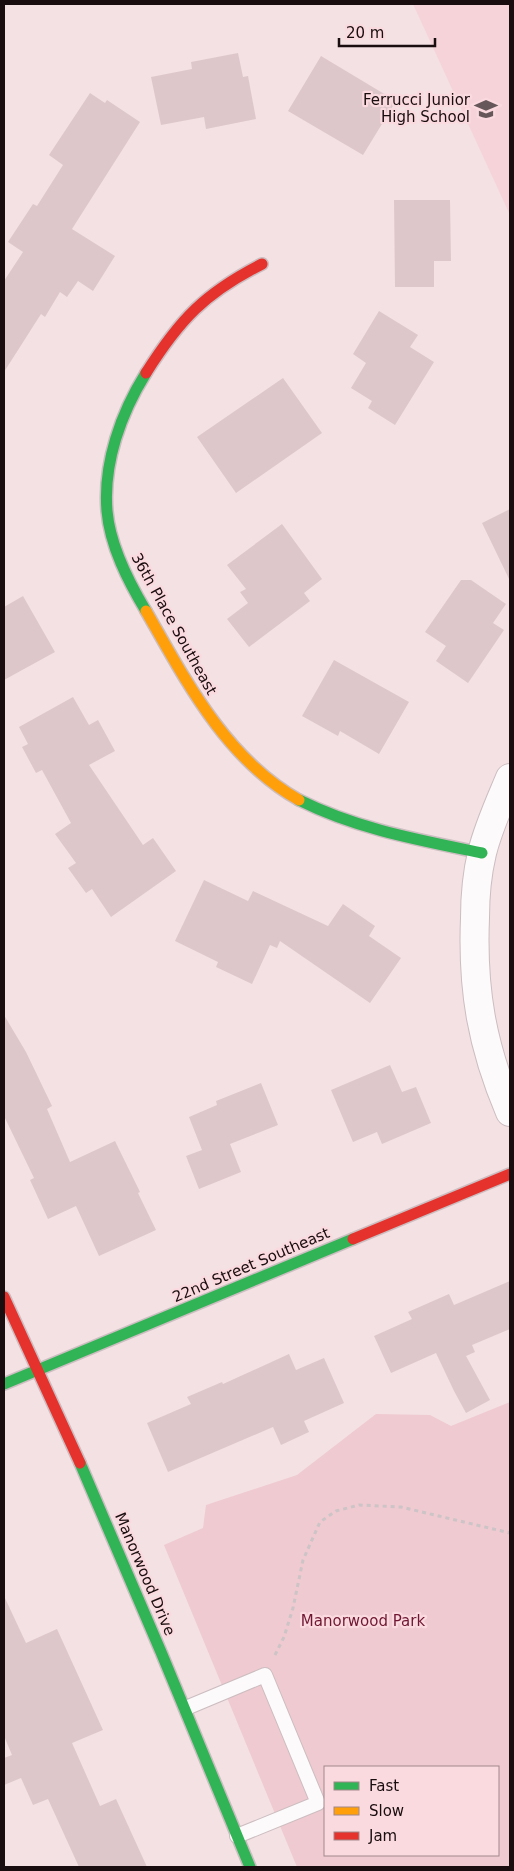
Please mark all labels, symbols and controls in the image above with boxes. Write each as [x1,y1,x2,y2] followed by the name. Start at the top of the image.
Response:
[339,15,435,47] scale bar
[346,24,384,42] text: 20 m
[363,91,471,126] place label: Ferrucci Junior High School
[473,96,499,122] school or university icon: Ferrucci Junior High School
[127,550,221,698] street label: 36th Place Southeast
[170,1224,332,1306] street label: 22nd Street Southeast
[111,1510,179,1638] street label: Manorwood Drive
[301,1612,425,1630] park label: Manorwood Park
[324,1766,499,1856] legend
[369,1777,399,1795] text: Fast
[369,1802,404,1820] text: Slow
[368,1827,397,1845] text: Jam

